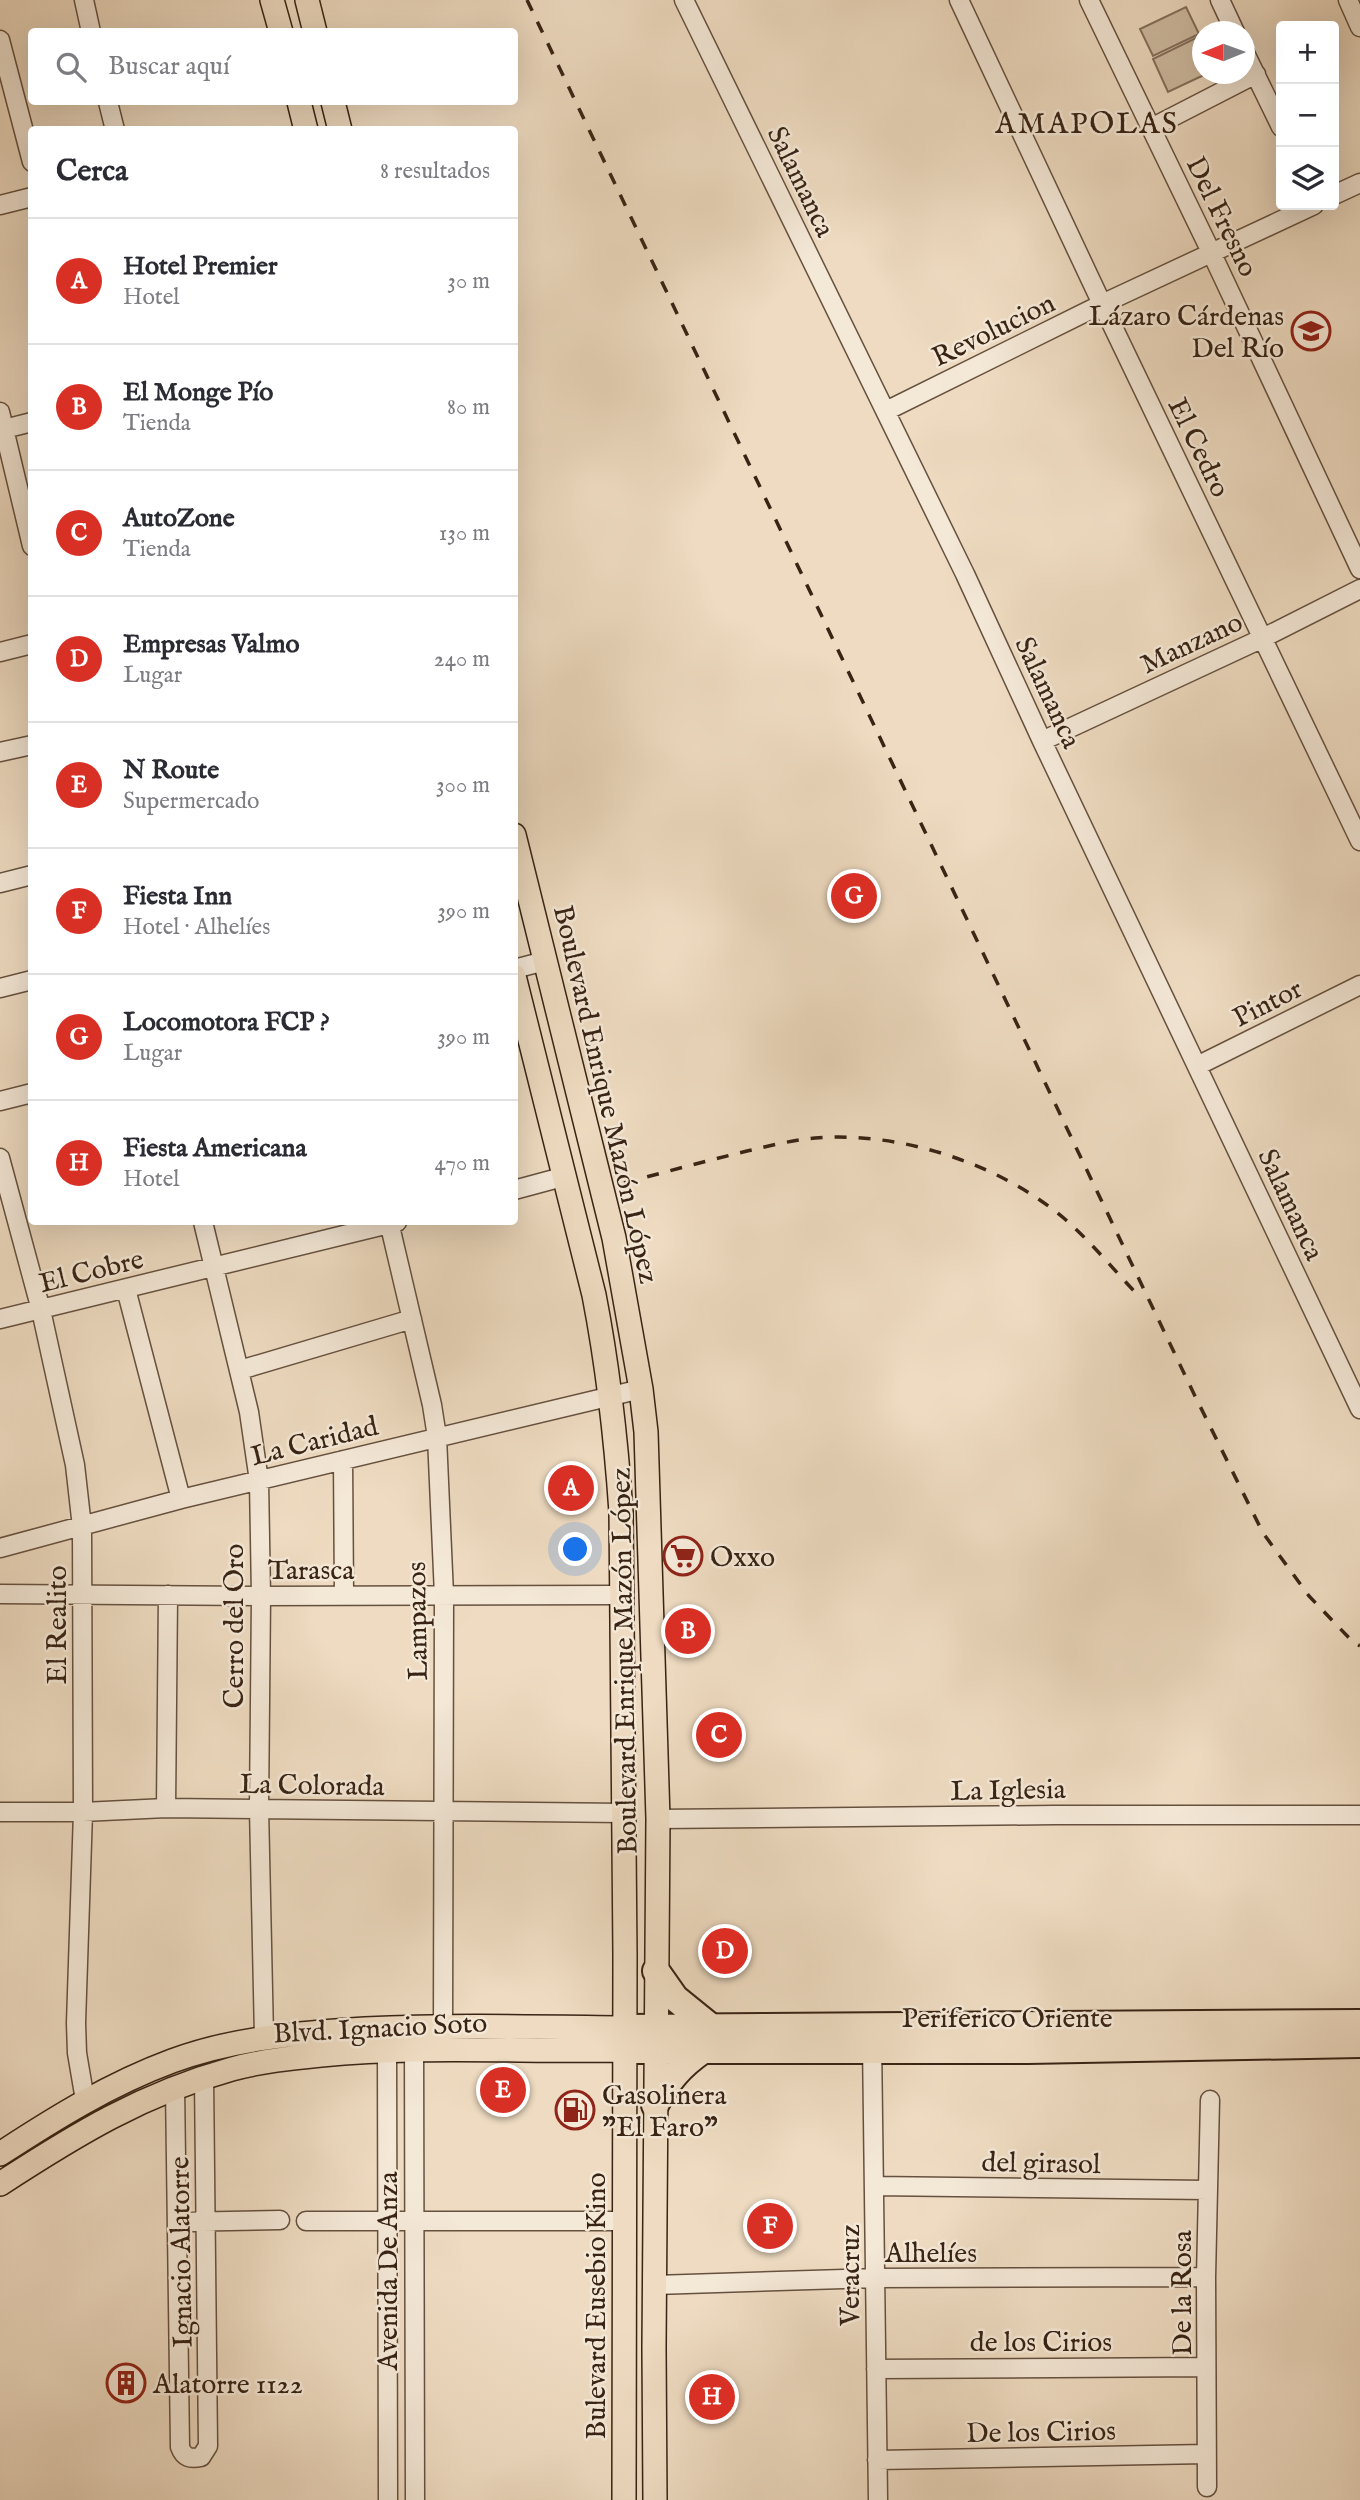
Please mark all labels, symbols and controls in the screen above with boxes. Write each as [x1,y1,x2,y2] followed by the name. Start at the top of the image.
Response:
[1192,21,1255,84] north arrow
[1276,21,1339,210] map controls
[1276,21,1339,84] button: +
[28,28,518,105] search box
[52,48,90,86] icon: search
[108,50,230,83] text: Buscar aquí
[1276,84,1339,147] button: −
[994,106,1179,144] district label: AMAPOLAS
[758,121,842,244] street label: Salamanca
[1276,147,1339,210] button: layers
[1177,151,1265,283] street label: Del Fresno
[56,153,128,191] text: Cerca
[380,157,490,186] text: 8 resultados
[123,250,278,283] text: Hotel Premier
[71,267,87,296] text: A
[447,267,490,296] text: 30 m
[123,283,180,312] text: Hotel
[927,286,1061,376] street label: Revolucion
[1088,300,1284,367] place label: Lázaro Cárdenas Del Río
[1290,310,1332,352] school or university icon: Lázaro Cárdenas Del Río
[123,376,273,409] text: El Monge Pío
[71,393,87,422] text: B
[447,393,490,422] text: 80 m
[1159,393,1237,504] street label: El Cedro
[123,409,191,438] text: Tienda
[123,502,235,535] text: AutoZone
[71,519,87,548] text: C
[439,519,490,548] text: 130 m
[123,535,191,564] text: Tienda
[1136,605,1249,683] street label: Manzano
[123,628,299,661] text: Empresas Valmo
[1006,632,1088,755] street label: Salamanca
[70,645,88,674] text: D
[434,645,490,674] text: 240 m
[123,661,182,690] text: Lugar
[123,754,219,787] text: N Route
[71,771,87,800] text: E
[436,771,490,800] text: 300 m
[123,787,259,816] text: Supermercado
[831,870,877,922] pin: G
[123,880,232,913] text: Fiesta Inn
[72,897,86,926] text: F
[437,897,490,926] text: 390 m
[544,902,665,1287] street label: Boulevard Enrique Mazón López
[123,913,270,942] text: Hotel · Alhelíes
[1228,972,1309,1036] street label: Pintor
[123,1006,329,1039] text: Locomotora FCP ?
[70,1023,88,1052] text: G
[437,1023,490,1052] text: 390 m
[123,1039,182,1068] text: Lugar
[123,1132,307,1165] text: Fiesta Americana
[1249,1144,1331,1267] street label: Salamanca
[69,1149,89,1178] text: H
[435,1149,490,1178] text: 470 m
[123,1165,180,1194] text: Hotel
[36,1243,148,1302] street label: El Cobre
[247,1410,382,1475] street label: La Caridad
[548,1462,594,1514] pin: A
[605,1467,646,1855] street label: Boulevard Enrique Mazón López
[558,1532,592,1566] your location
[662,1535,704,1577] supermarket icon: Oxxo
[710,1541,775,1576] place label: Oxxo
[218,1544,253,1708] street label: Cerro del Oro
[268,1554,355,1589] street label: Tarasca
[400,1561,437,1681] street label: Lampazos
[41,1566,76,1685] street label: El Realito
[665,1605,711,1657] pin: B
[696,1709,742,1761] pin: C
[239,1768,386,1805] street label: La Colorada
[950,1773,1067,1810] street label: La Iglesia
[702,1925,748,1977] pin: D
[901,2002,1113,2037] street label: Periferico Oriente
[272,2006,488,2053] street label: Blvd. Ignacio Soto
[480,2064,526,2116] pin: E
[602,2079,727,2146] place label: Gasolinera "El Faro"
[554,2089,596,2131] fuel station icon: Gasolinera "El Faro"
[981,2146,1101,2183] street label: del girasol
[163,2156,202,2348] street label: Ignacio Alatorre
[372,2170,407,2372] street label: Avenida De Anza
[580,2173,615,2439] street label: Bulevard Eusebio Kino
[747,2200,793,2252] pin: F
[834,2224,869,2327] street label: Veracruz
[1166,2229,1201,2356] street label: De la Rosa
[884,2237,977,2272] street label: Alhelíes
[970,2326,1112,2361] street label: de los Cirios
[105,2362,147,2404] building icon: Alatorre 1122
[152,2368,303,2403] place label: Alatorre 1122
[689,2371,735,2423] pin: H
[966,2415,1116,2452] street label: De los Cirios

